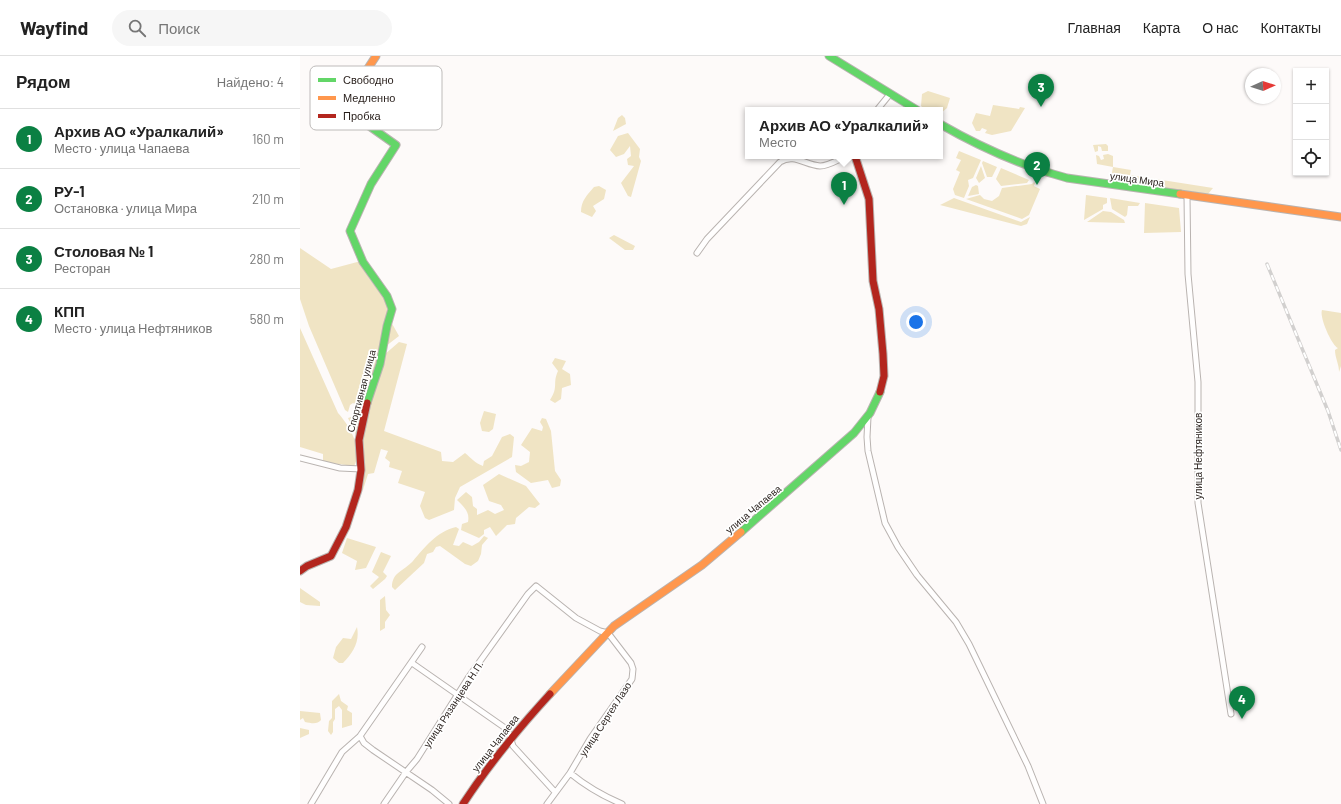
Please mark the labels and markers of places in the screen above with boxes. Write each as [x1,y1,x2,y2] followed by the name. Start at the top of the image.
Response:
[1028,74,1054,107] pin: 3
[1024,152,1050,185] pin: 2
[831,172,857,205] pin: 1
[1229,686,1255,719] pin: 4

